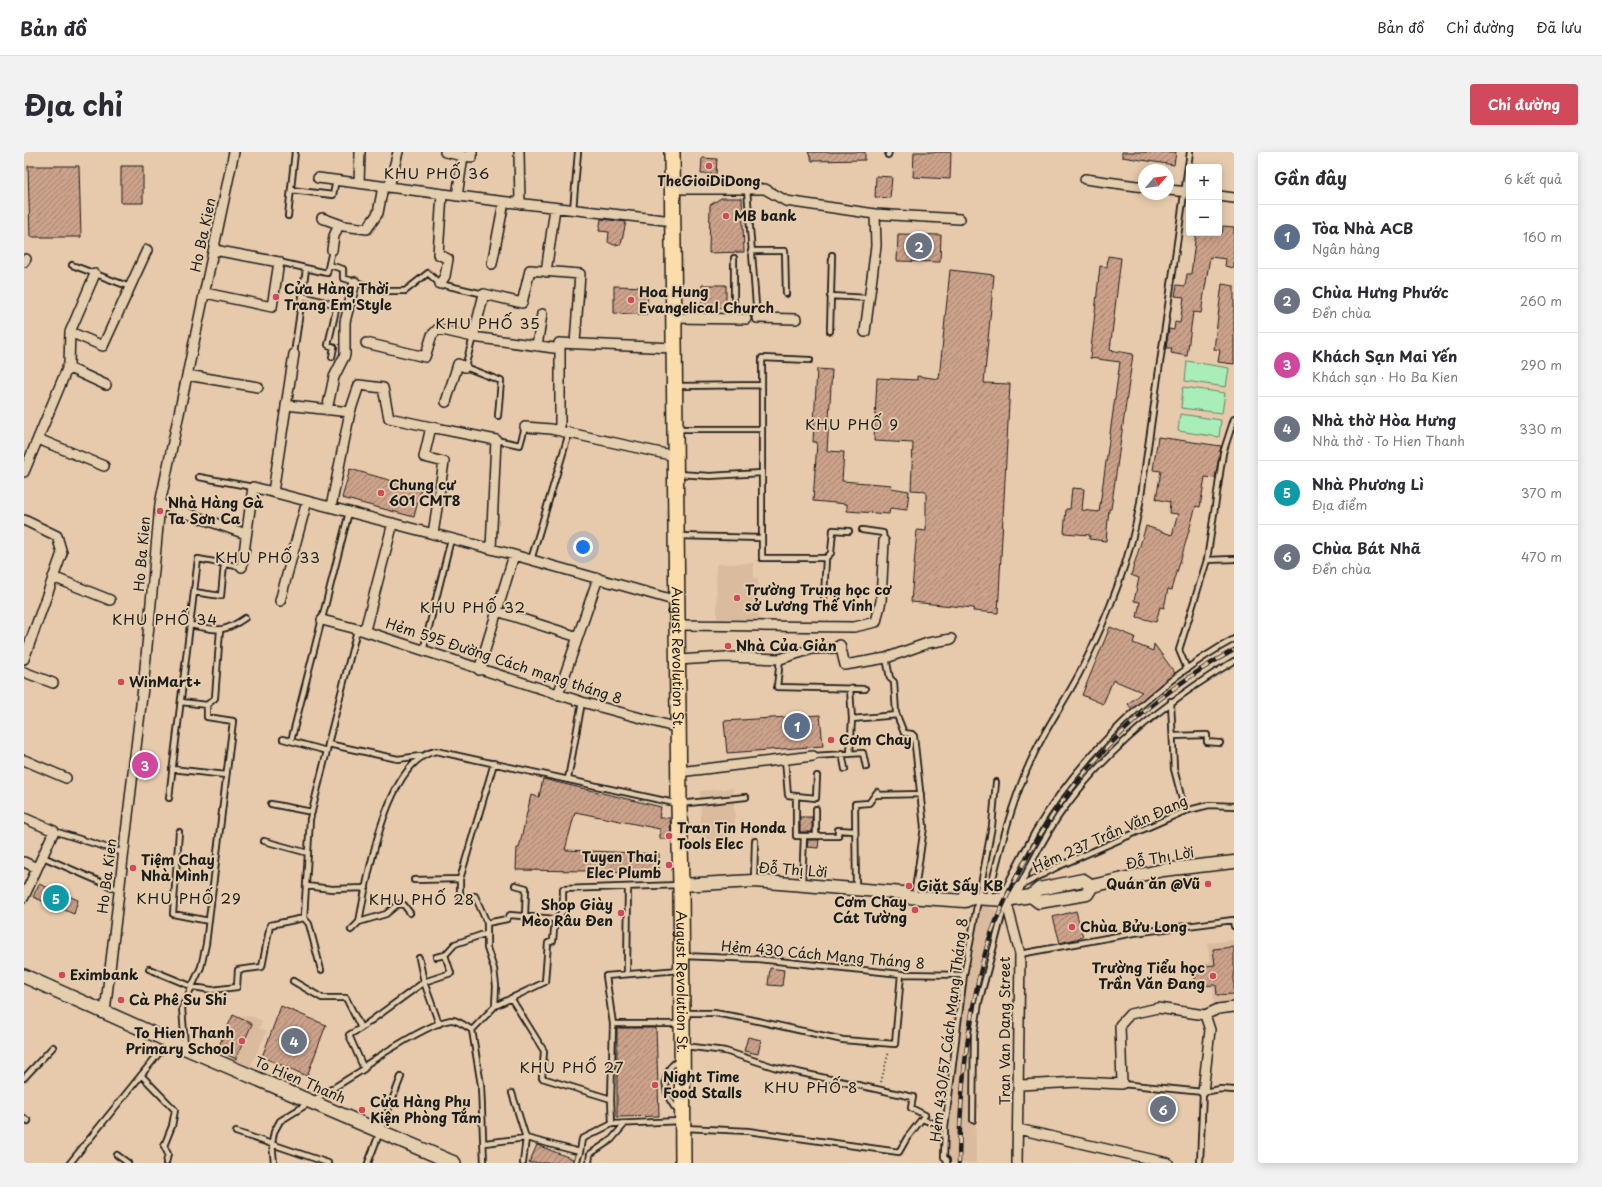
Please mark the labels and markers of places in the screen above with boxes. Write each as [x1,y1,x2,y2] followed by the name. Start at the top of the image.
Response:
[704,161,714,171] marker: TheGioiDiDong
[657,170,761,191] place label: TheGioiDiDong
[734,205,797,226] place label: MB bank
[721,211,731,221] marker: MB bank
[906,231,932,261] pin: 2
[284,278,392,315] place label: Cửa Hàng Thời Trang Em'Style
[639,281,774,318] place label: Hoa Hung Evangelical Church
[271,292,281,302] marker: Cửa Hàng Thời Trang Em'Style
[626,295,636,305] marker: Hoa Hung Evangelical Church
[389,474,461,511] place label: Chung cư 601 CMT8
[376,488,386,498] marker: Chung cư 601 CMT8
[168,492,264,529] place label: Nhà Hàng Gà Ta Sơn Ca
[155,506,165,516] marker: Nhà Hàng Gà Ta Sơn Ca
[745,579,892,616] place label: Trường Trung học cơ sở Lương Thế Vinh
[732,593,742,603] marker: Trường Trung học cơ sở Lương Thế Vinh
[736,635,837,656] place label: Nhà Của Giản
[723,641,733,651] marker: Nhà Của Giản
[129,671,202,692] place label: WinMart+
[116,677,126,687] marker: WinMart+
[784,711,810,741] pin: 1
[839,729,912,750] place label: Cơm Chay
[826,735,836,745] marker: Cơm Chay
[132,750,158,780] pin: 3
[677,817,787,854] place label: Tran Tin Honda Tools Elec
[664,831,674,841] marker: Tran Tin Honda Tools Elec
[582,846,661,883] place label: Tuyen Thai, Elec Plumb
[141,849,215,886] place label: Tiệm Chay Nhà Mình
[664,860,674,870] marker: Tuyen Thai, Elec Plumb
[128,863,138,873] marker: Tiệm Chay Nhà Mình
[1106,873,1200,894] place label: Quán ăn @Vũ
[917,875,1003,896] place label: Giặt Sấy KB
[1203,879,1213,889] marker: Quán ăn @Vũ
[904,881,914,891] marker: Giặt Sấy KB
[43,883,69,913] pin: 5
[833,891,907,928] place label: Cơm Chay Cát Tường
[521,894,613,931] place label: Shop Giày Mèo Râu Đen
[910,905,920,915] marker: Cơm Chay Cát Tường
[616,908,626,918] marker: Shop Giày Mèo Râu Đen
[1080,916,1187,937] place label: Chùa Bửu Long
[1067,922,1077,932] marker: Chùa Bửu Long
[1092,957,1205,994] place label: Trường Tiểu học Trần Văn Đang
[70,964,139,985] place label: Eximbank
[57,970,67,980] marker: Eximbank
[1208,971,1218,981] marker: Trường Tiểu học Trần Văn Đang
[129,989,227,1010] place label: Cà Phê Su Shi
[116,995,126,1005] marker: Cà Phê Su Shi
[125,1022,234,1059] place label: To Hien Thanh Primary School
[281,1026,307,1056] pin: 4
[237,1036,247,1046] marker: To Hien Thanh Primary School
[663,1066,742,1103] place label: Night Time Food Stalls
[650,1080,660,1090] marker: Night Time Food Stalls
[370,1091,481,1128] place label: Cửa Hàng Phụ Kiện Phòng Tắm
[1150,1094,1176,1124] pin: 6
[357,1105,367,1115] marker: Cửa Hàng Phụ Kiện Phòng Tắm

